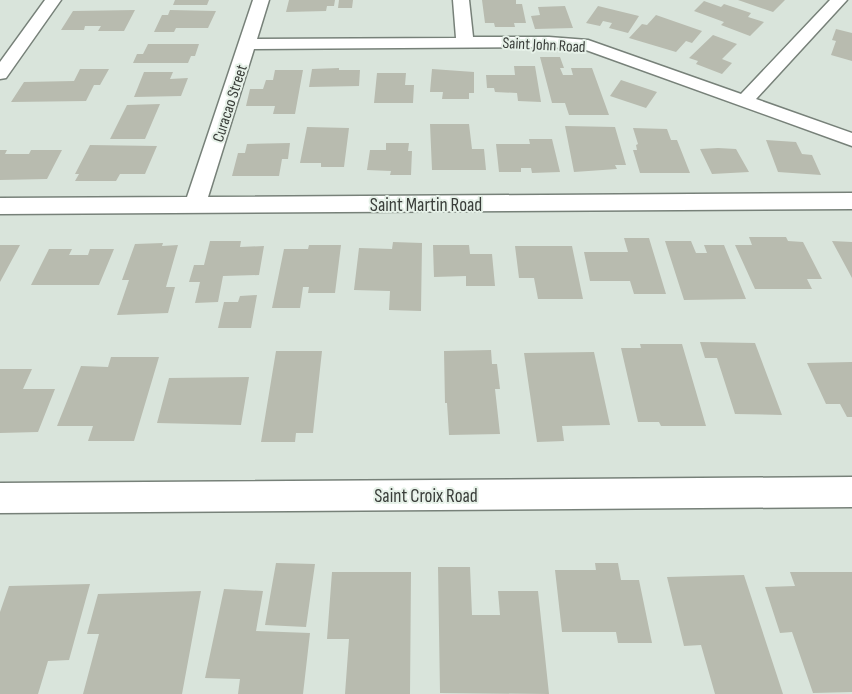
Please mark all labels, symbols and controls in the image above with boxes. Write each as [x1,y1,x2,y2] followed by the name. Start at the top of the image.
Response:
[502,34,586,57] street label: Saint John Road
[209,62,252,145] street label: Curacao Street
[370,194,482,217] street label: Saint Martin Road
[374,485,478,508] street label: Saint Croix Road

